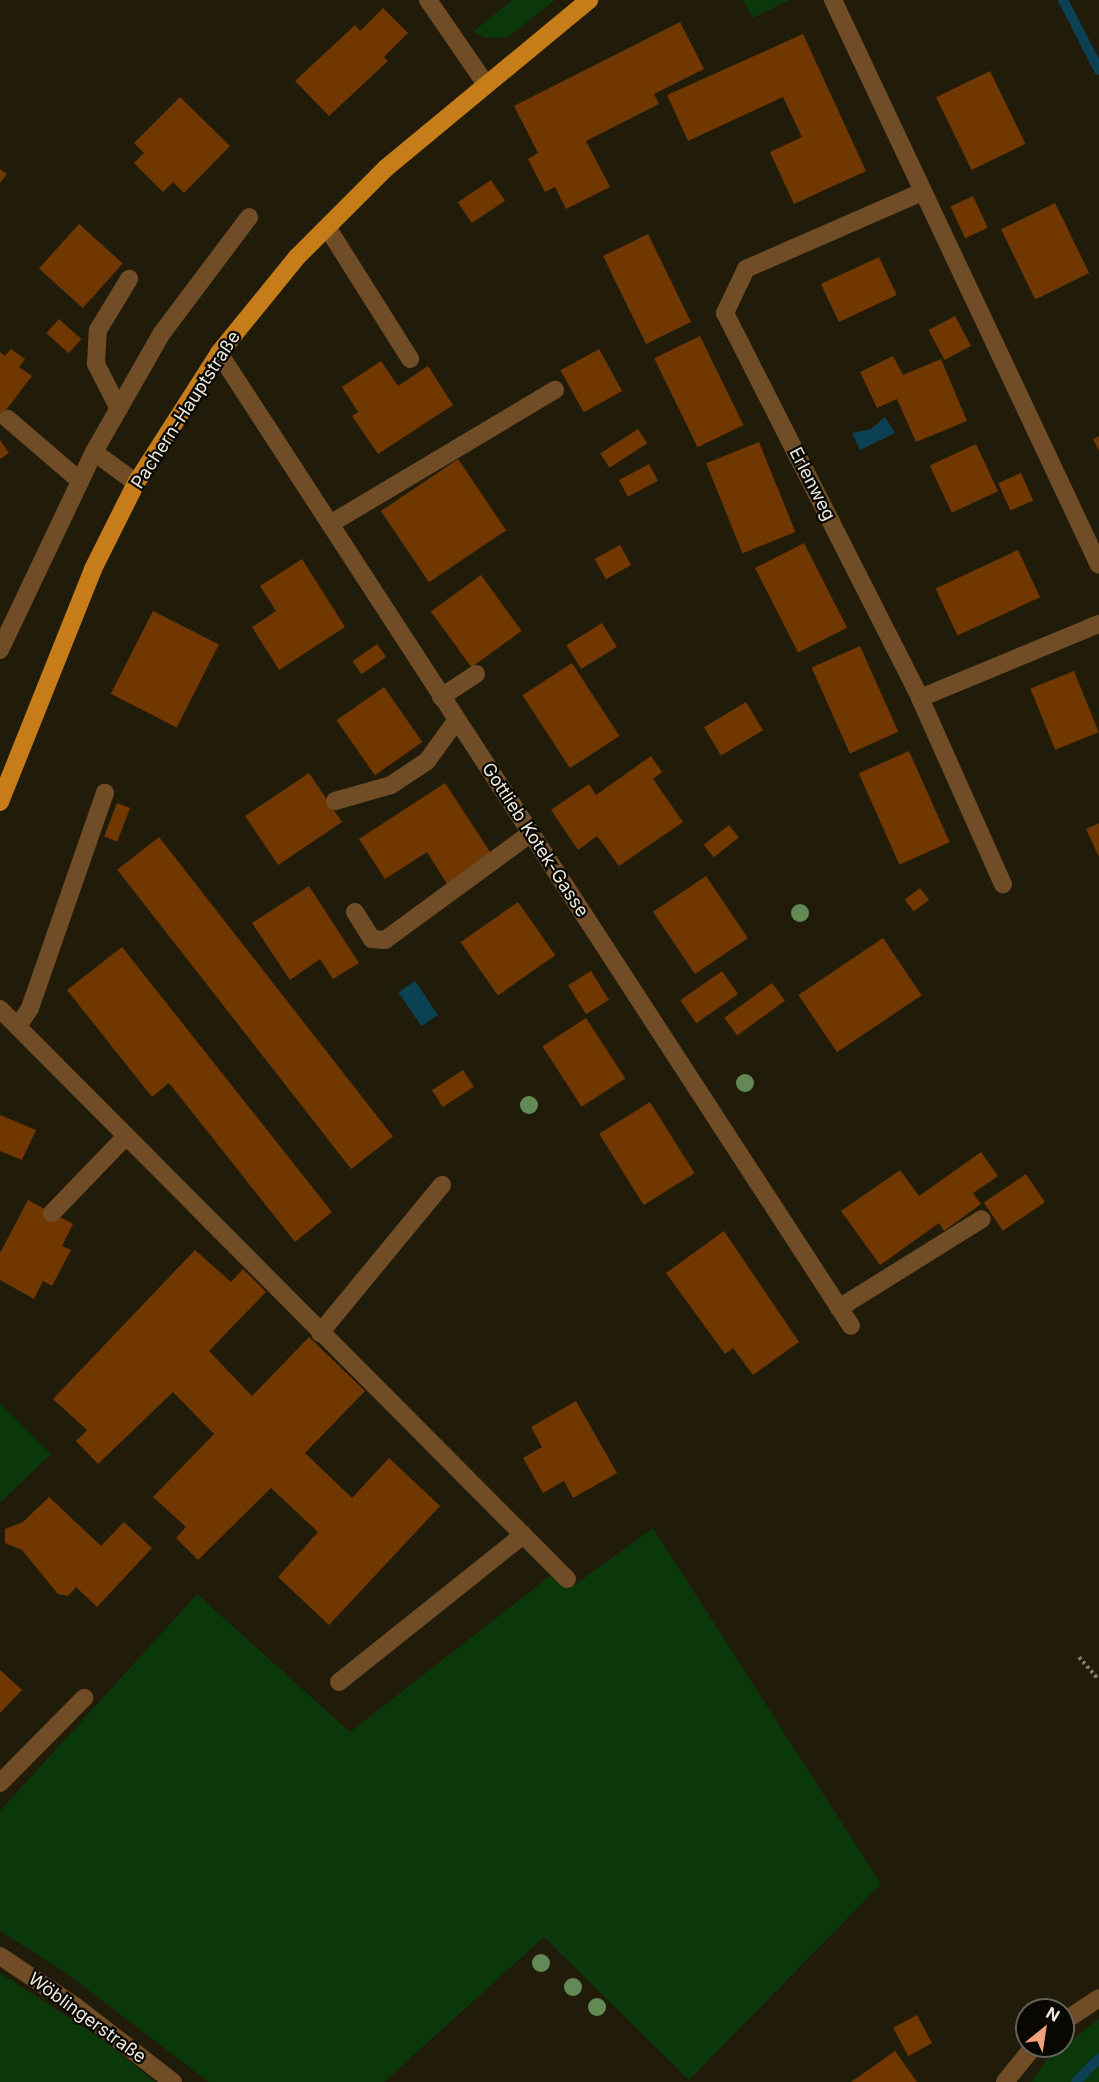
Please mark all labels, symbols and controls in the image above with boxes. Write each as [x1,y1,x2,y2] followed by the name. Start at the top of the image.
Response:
[127,327,245,493] street label: Pachern-Hauptstraße
[784,444,840,524] street label: Erlenweg
[477,759,593,921] street label: Gottlieb Kotek-Gasse
[24,1968,150,2068] street label: Wöblingerstraße
[1015,1998,1075,2058] north arrow
[1043,2002,1063,2026] text: N

